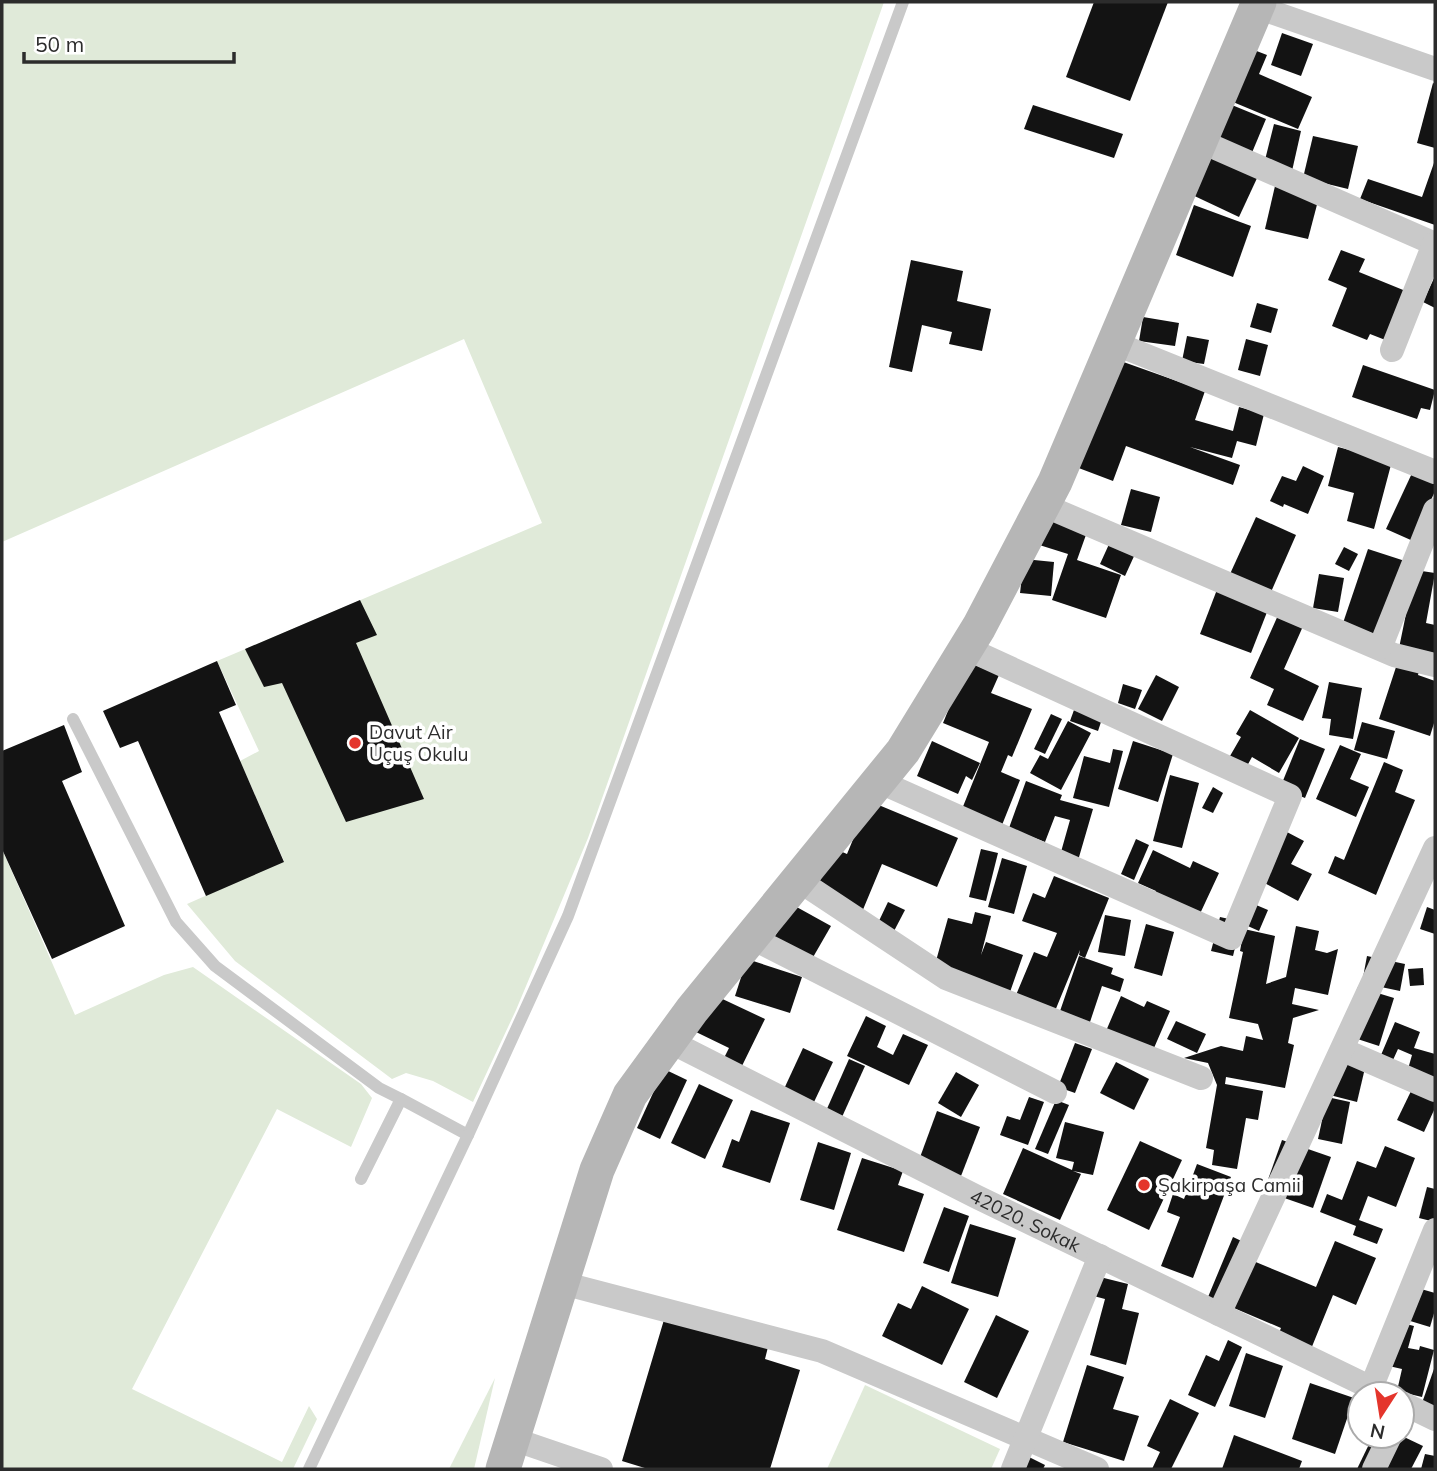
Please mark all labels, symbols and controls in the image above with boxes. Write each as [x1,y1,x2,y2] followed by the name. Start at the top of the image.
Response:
[24,21,234,65] scale bar
[35,31,84,57] text: 50 m
[369,720,469,766] place label: Davut Air Uçuş Okulu
[347,735,363,751] marker: Davut Air Uçuş Okulu
[1158,1173,1301,1197] place label: Şakirpaşa Camii
[1136,1177,1152,1193] marker: Şakirpaşa Camii
[966,1183,1085,1257] street label: 42020. Sokak
[1346,1380,1416,1450] north arrow
[1368,1418,1387,1445] text: N

